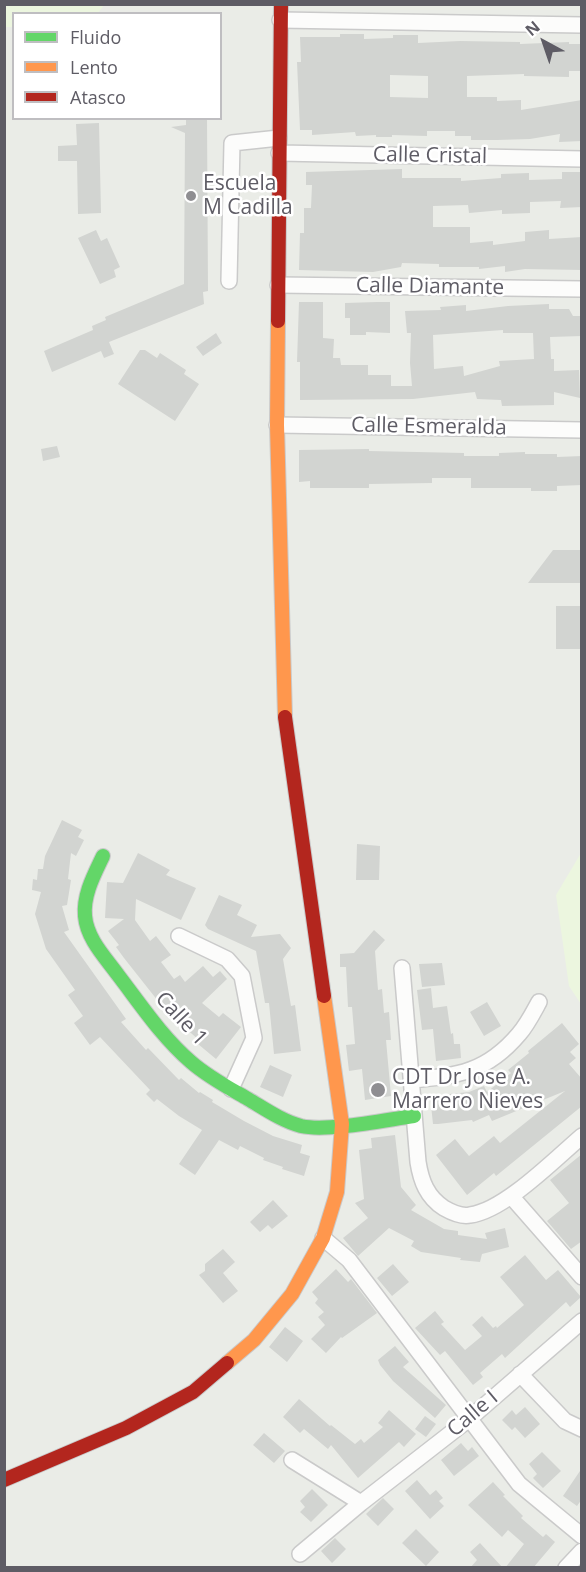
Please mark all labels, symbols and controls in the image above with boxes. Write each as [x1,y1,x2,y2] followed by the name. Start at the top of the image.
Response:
[12,12,222,120] legend
[514,12,574,72] north arrow
[520,16,544,41] text: N
[70,25,121,49] text: Fluido
[70,55,118,79] text: Lento
[70,85,126,109] text: Atasco
[373,142,487,170] street label: Calle Cristal
[203,171,293,221] place label: Escuela M Cadilla
[184,189,198,203] marker: Escuela M Cadilla
[356,273,504,301] street label: Calle Diamante
[351,413,507,441] street label: Calle Esmeralda
[150,987,212,1051] street label: Calle 1
[392,1065,543,1115] place label: CDT Dr Jose A. Marrero Nieves
[369,1081,387,1099] marker: CDT Dr Jose A. Marrero Nieves
[442,1386,504,1442] street label: Calle I

